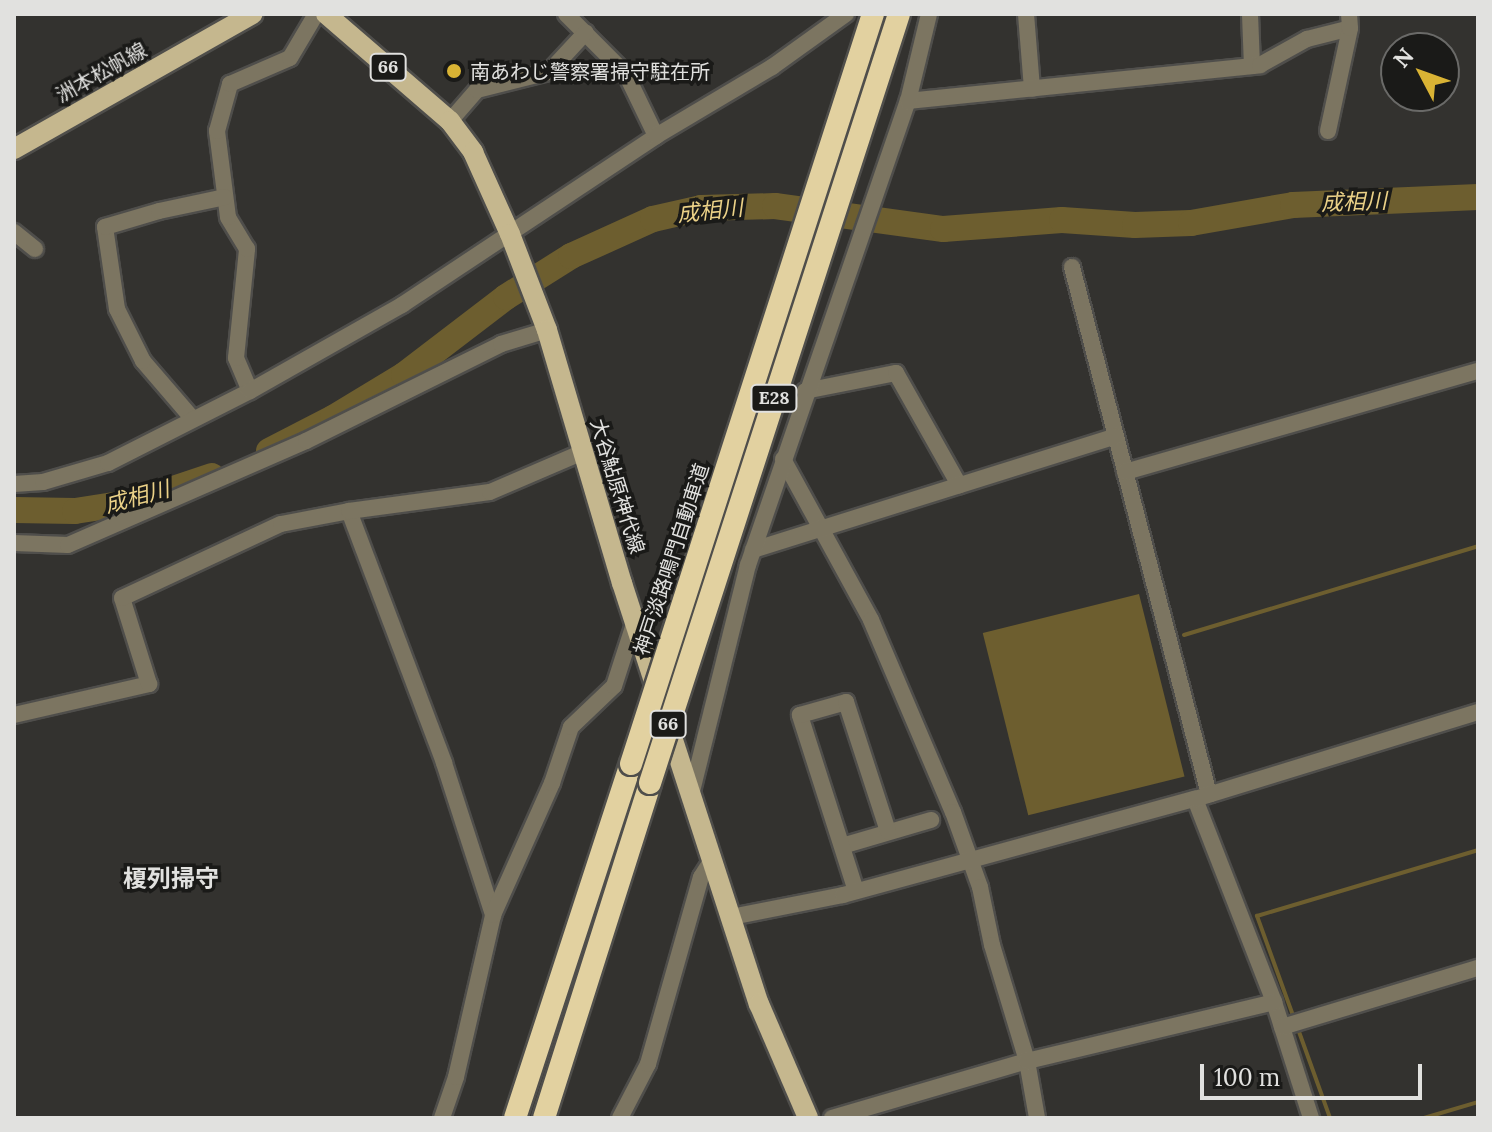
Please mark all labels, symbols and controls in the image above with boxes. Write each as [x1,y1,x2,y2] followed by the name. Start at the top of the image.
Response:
[1380,32,1460,112] north arrow
[51,37,151,107] street label: 洲本松帆線
[1387,42,1420,73] text: N
[368,53,408,81] road number: 66
[470,59,710,83] place label: 南あわじ警察署掃守駐在所
[445,62,463,80] marker: 南あわじ警察署掃守駐在所
[1321,188,1387,216] water label: 成相川
[676,194,744,228] water label: 成相川
[750,384,798,412] road number: E28
[586,416,650,556] street label: 大谷鮎原神代線
[629,460,713,658] street label: 神戸淡路鳴門自動車道
[102,476,172,518] water label: 成相川
[648,710,688,738] road number: 66
[123,865,219,893] district label: 榎列掃守
[1204,1048,1426,1098] scale bar
[1214,1062,1280,1093] text: 100 m

